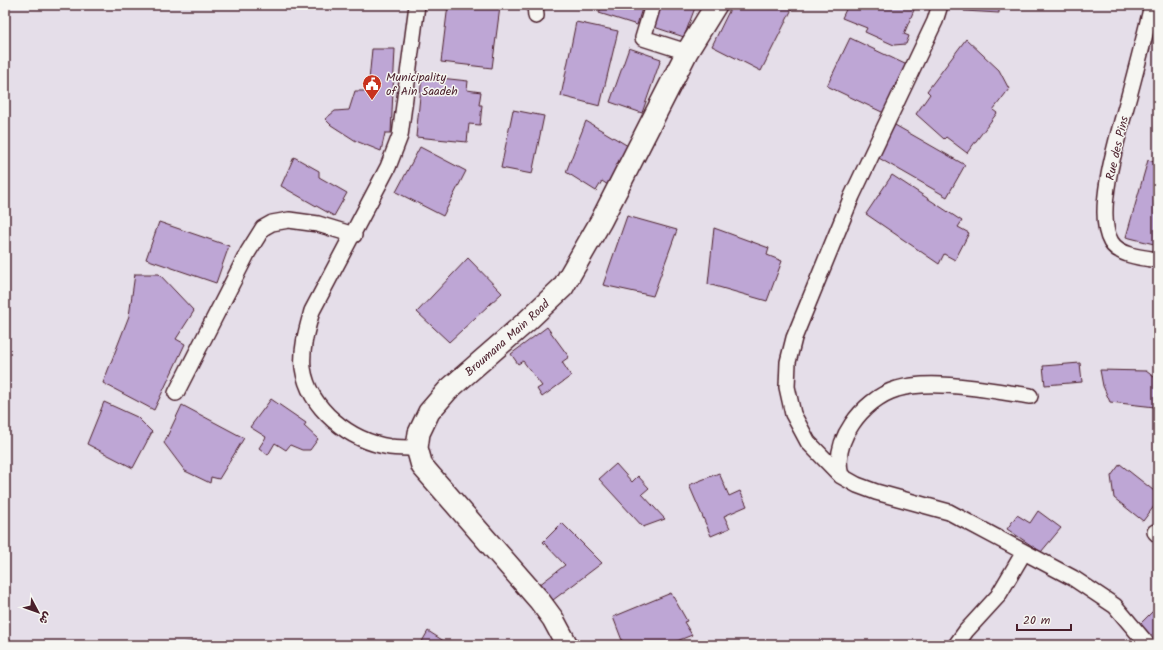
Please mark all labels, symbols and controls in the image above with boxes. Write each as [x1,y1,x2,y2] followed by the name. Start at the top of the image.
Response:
[386,68,458,101] place label: Municipality of Ain Saadeh
[361,73,383,101] public building icon: Municipality of Ain Saadeh
[1101,114,1134,182] street label: Rue des Pins
[461,295,555,381] street label: Broumana Main Road
[18,592,58,632] north arrow
[1017,606,1071,632] scale bar
[34,607,56,628] text: ش
[1023,611,1051,630] text: 20 m

